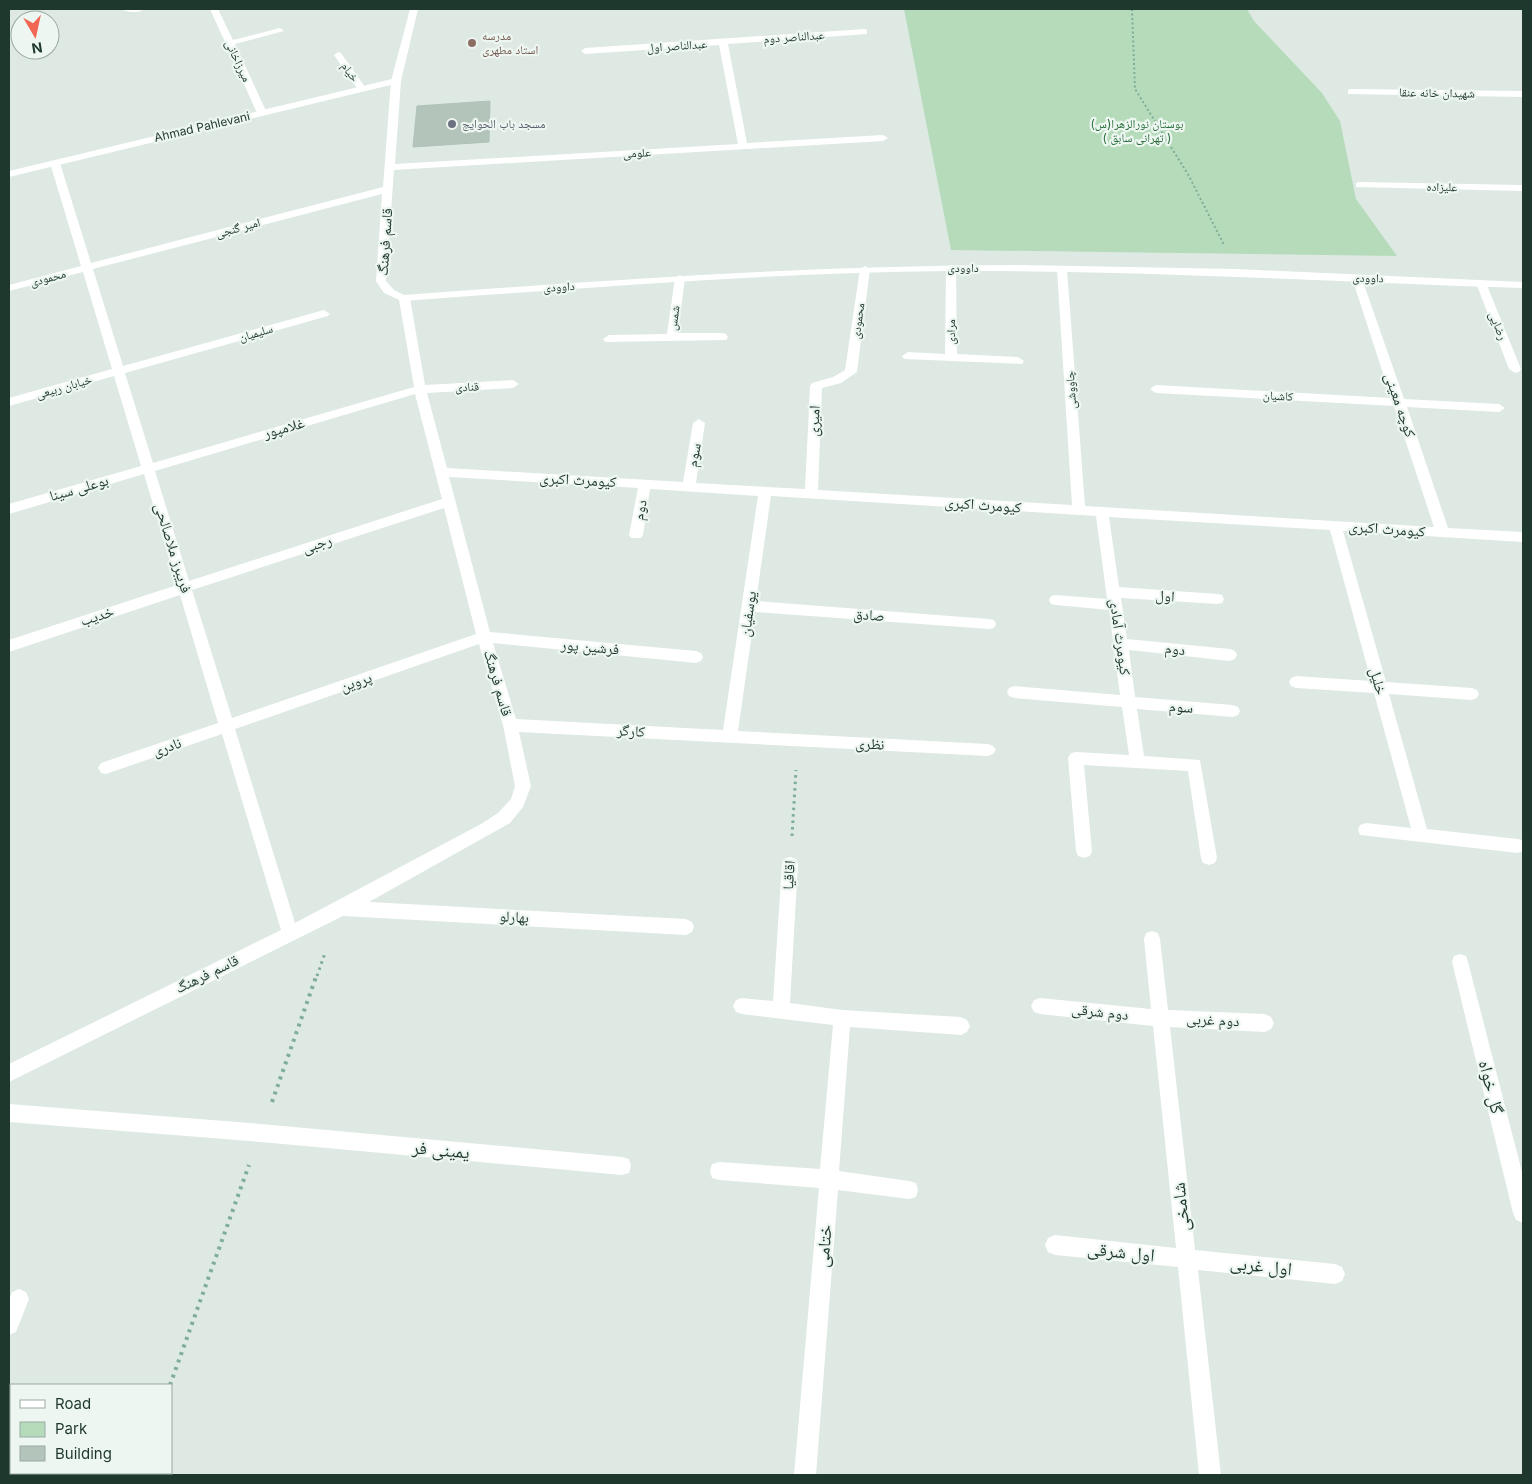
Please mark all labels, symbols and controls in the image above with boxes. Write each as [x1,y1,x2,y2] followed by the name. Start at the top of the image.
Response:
[10,10,60,60] north arrow
[763,27,825,47] street label: عبدالناصر دوم
[482,28,538,57] place label: مدرسه استاد مطهری
[646,36,708,55] street label: عبدالناصر اول
[466,37,478,49] marker: مدرسه استاد مطهری
[222,38,255,84] street label: میرزاخانی
[31,39,44,58] text: N
[337,59,363,85] street label: خیام
[1399,84,1475,101] street label: شهیدان خانه‌ عنقا
[152,108,251,145] street label: Ahmad Pahlevani
[462,116,545,131] place label: مسجد باب الحوایج
[1090,116,1184,145] park label: بوستان نورالزهرا(س) ( تهرانی سابق )
[446,118,458,130] marker: مسجد باب الحوایج
[622,144,652,161] street label: علومی
[1426,179,1458,194] street label: علیزاده
[373,207,397,277] street label: قاسم فرهنگ
[214,214,262,241] street label: امیر گنجی
[947,260,979,275] street label: داوودی
[28,266,67,289] street label: محمودی
[1352,269,1384,286] street label: داوودی
[543,278,575,295] street label: داوودی
[848,302,867,340] street label: محمودی
[664,304,683,331] street label: شمس
[1486,309,1511,343] street label: رضایی
[943,319,958,345] street label: مرادی
[237,321,275,345] street label: سلیمیان
[1062,370,1079,410] street label: چاووشی
[1380,370,1420,440] street label: کوچه معینی
[34,371,94,402] street label: خیابان ربیعی
[455,378,479,395] street label: قنادی
[1262,387,1294,404] street label: کاشیان
[803,405,825,437] street label: امیری
[260,413,307,443] street label: غلامپور
[682,441,706,469] street label: سوم
[539,468,617,492] street label: کیومرث اکبری
[47,470,111,506] street label: بوعلی سینا
[944,492,1022,518] street label: کیومرث اکبری
[628,498,652,522] street label: دوم
[150,501,196,595] street label: فریبرز ملاصالحی
[1348,516,1426,542] street label: کیومرث اکبری
[300,530,335,558] street label: رجبی
[1155,585,1175,607] street label: اول
[735,590,761,638] street label: یوسفیان
[1105,597,1135,677] street label: کیومرث آمادی
[78,601,116,630] street label: خدیب
[853,604,885,626] street label: صادق
[559,634,620,660] street label: فرشین پور
[1164,638,1186,660] street label: دوم
[479,648,517,718] street label: قاسم فرهنگ
[1365,665,1392,697] street label: خلیل
[338,667,374,697] street label: پروین
[1168,696,1194,718] street label: سوم
[615,720,646,741] street label: کارگر
[150,733,184,761] street label: نادری
[855,733,885,755] street label: نظری
[778,860,799,890] street label: اقاقیا
[499,906,529,927] street label: بهارلو
[172,950,242,998] street label: قاسم فرهنگ
[1070,999,1130,1025] street label: دوم شرقی
[1186,1009,1240,1031] street label: دوم غربی
[1474,1058,1508,1117] street label: گل خواه
[410,1136,471,1163] street label: یمینی فر
[1168,1181,1194,1233] street label: شامخی
[811,1224,837,1268] street label: ختامی
[1086,1238,1156,1266] street label: اول شرقی
[1229,1252,1293,1280] street label: اول غربی
[10,1384,172,1474] legend
[55,1394,91,1413] text: Road
[55,1419,88,1438] text: Park
[55,1444,112,1463] text: Building

